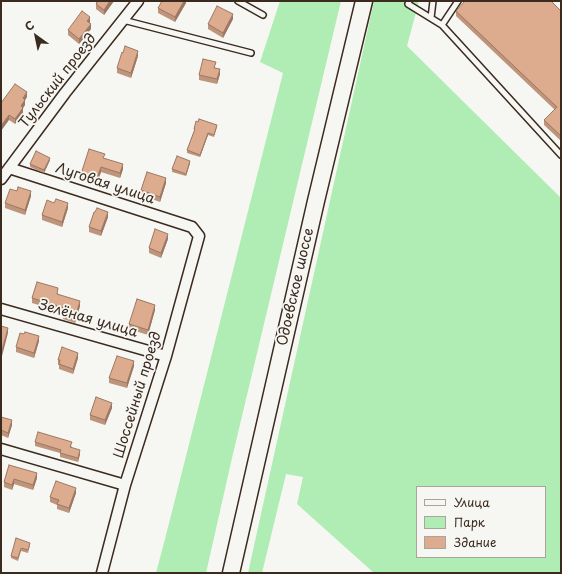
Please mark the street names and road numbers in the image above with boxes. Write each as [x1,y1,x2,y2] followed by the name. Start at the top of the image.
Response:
[16,30,100,132] street label: Тульский проезд
[53,160,157,208] street label: Луговая улица
[274,226,318,348] street label: Одоевское шоссе
[36,297,140,341] street label: Зелёная улица
[111,330,165,460] street label: Шоссейный проезд

